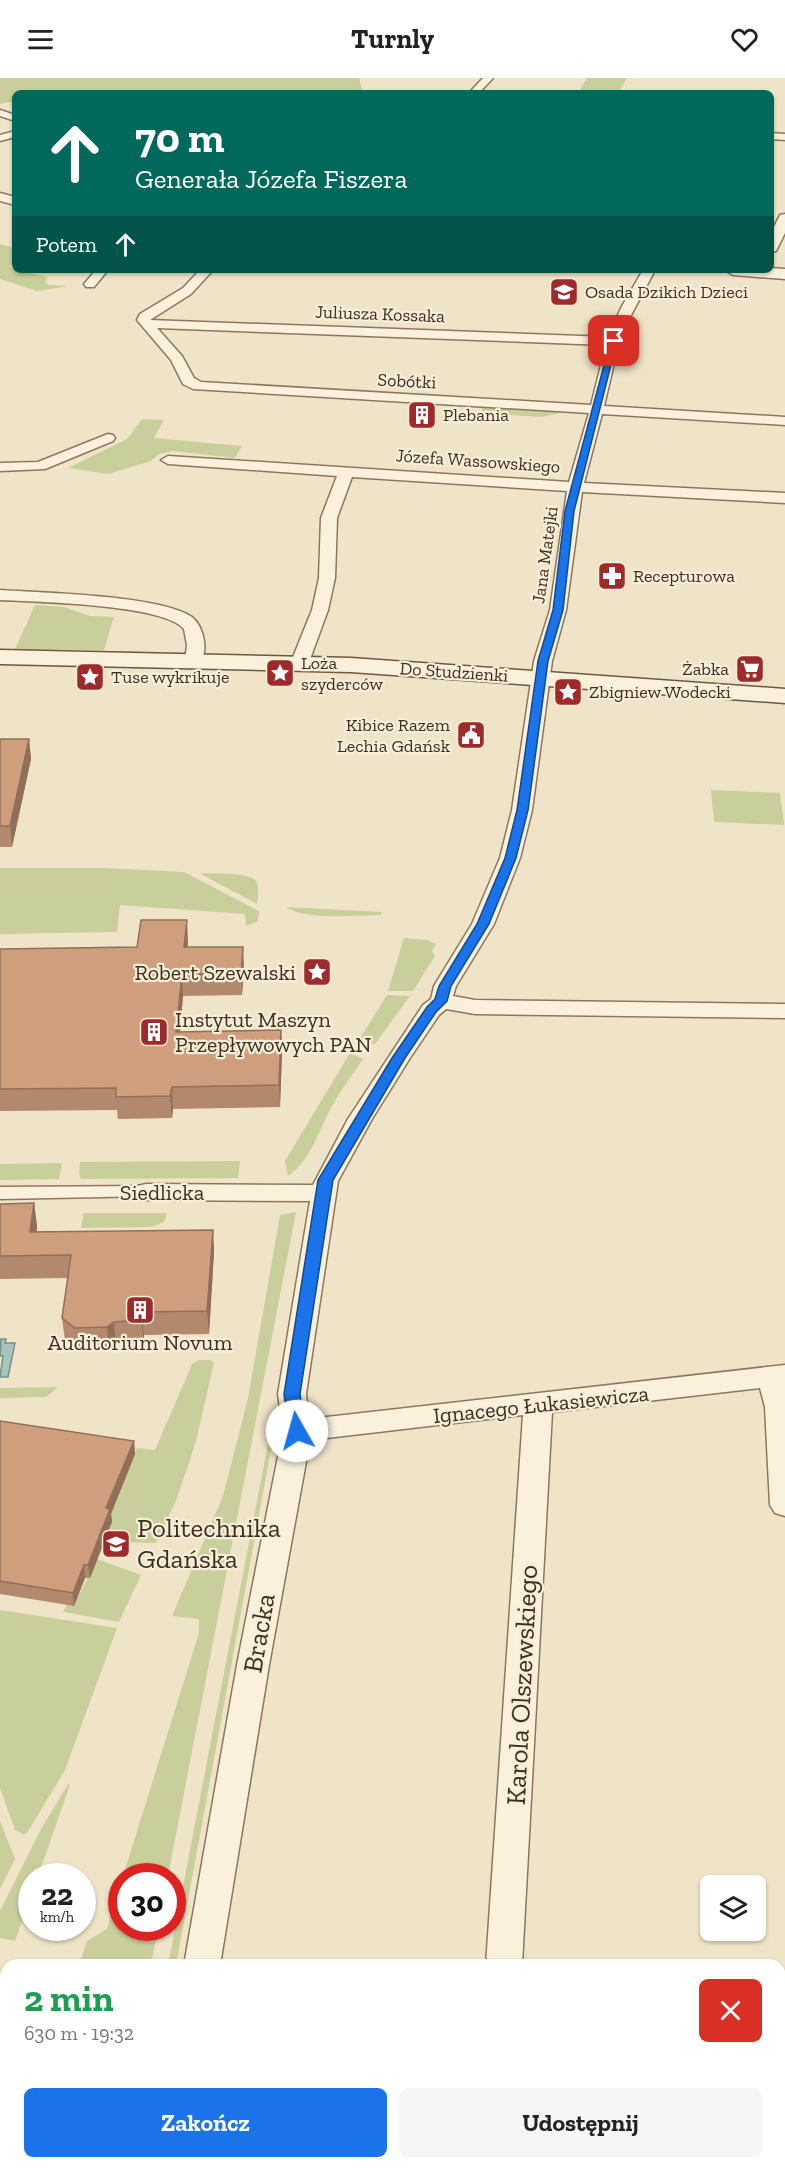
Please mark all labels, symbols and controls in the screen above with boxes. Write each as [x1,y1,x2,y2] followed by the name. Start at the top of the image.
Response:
[24,23,57,56] icon: menu
[351,23,434,55] text: Turnly
[728,23,761,56] icon: heart
[135,112,225,163] text: 70 m
[36,114,114,192] icon: ahead
[135,163,407,195] text: Generała Józefa Fiszera
[109,228,142,261] icon: ahead
[36,231,97,258] text: Potem
[548,276,580,308] school or university icon: Osada Dzikich Dzieci
[585,281,748,303] place label: Osada Dzikich Dzieci
[315,301,446,327] street label: Juliusza Kossaka
[588,315,639,366] pin
[597,324,630,357] icon: arrive
[377,368,437,394] street label: Sobótki
[406,399,438,431] building icon: Plebania
[443,404,509,426] place label: Plebania
[395,444,561,478] street label: Józefa Wassowskiego
[527,505,563,605] street label: Jana Matejki
[596,560,628,592] pharmacy icon: Recepturowa
[633,565,735,587] place label: Recepturowa
[301,652,383,695] place label: Loża szyderców
[734,653,766,685] supermarket icon: Żabka
[264,657,296,689] place icon: Loża szyderców
[399,657,509,687] street label: Do Studzienki
[682,658,729,680] place label: Żabka
[74,661,106,693] place icon: Tuse wykrikuje
[111,666,229,688] place label: Tuse wykrikuje
[552,676,584,708] place icon: Zbigniew Wodecki
[589,681,731,703] place label: Zbigniew Wodecki
[337,714,451,757] place label: Kibice Razem Lechia Gdańsk
[455,719,487,751] public building icon: Kibice Razem Lechia Gdańsk
[301,956,333,988] place icon: Robert Szewalski
[134,959,296,986] place label: Robert Szewalski
[175,1006,371,1058] place label: Instytut Maszyn Przepływowych PAN
[138,1016,170,1048] building icon: Instytut Maszyn Przepływowych PAN
[120,1179,205,1206] street label: Siedlicka
[124,1294,156,1326] building icon: Auditorium Novum
[48,1329,232,1356] place label: Auditorium Novum
[432,1380,651,1429] street label: Ignacego Łukasiewicza
[265,1399,329,1463] position arrow
[137,1512,281,1575] place label: Politechnika Gdańska
[100,1528,132,1560] school or university icon: Politechnika Gdańska
[500,1564,544,1806] street label: Karola Olszewskiego
[236,1591,282,1675] street label: Bracka
[108,1863,186,1941] speed limit sign: 30
[700,1875,766,1941] map controls
[700,1875,766,1941] button: layers
[41,1877,73,1913] text: 22
[40,1908,74,1926] text: km/h
[24,1977,114,2020] text: 2 min
[699,1979,762,2042] button: close
[24,2021,134,2045] text: 630 m · 19:32
[24,2088,387,2157] button: Zakończ
[399,2088,762,2157] button: Udostępnij

